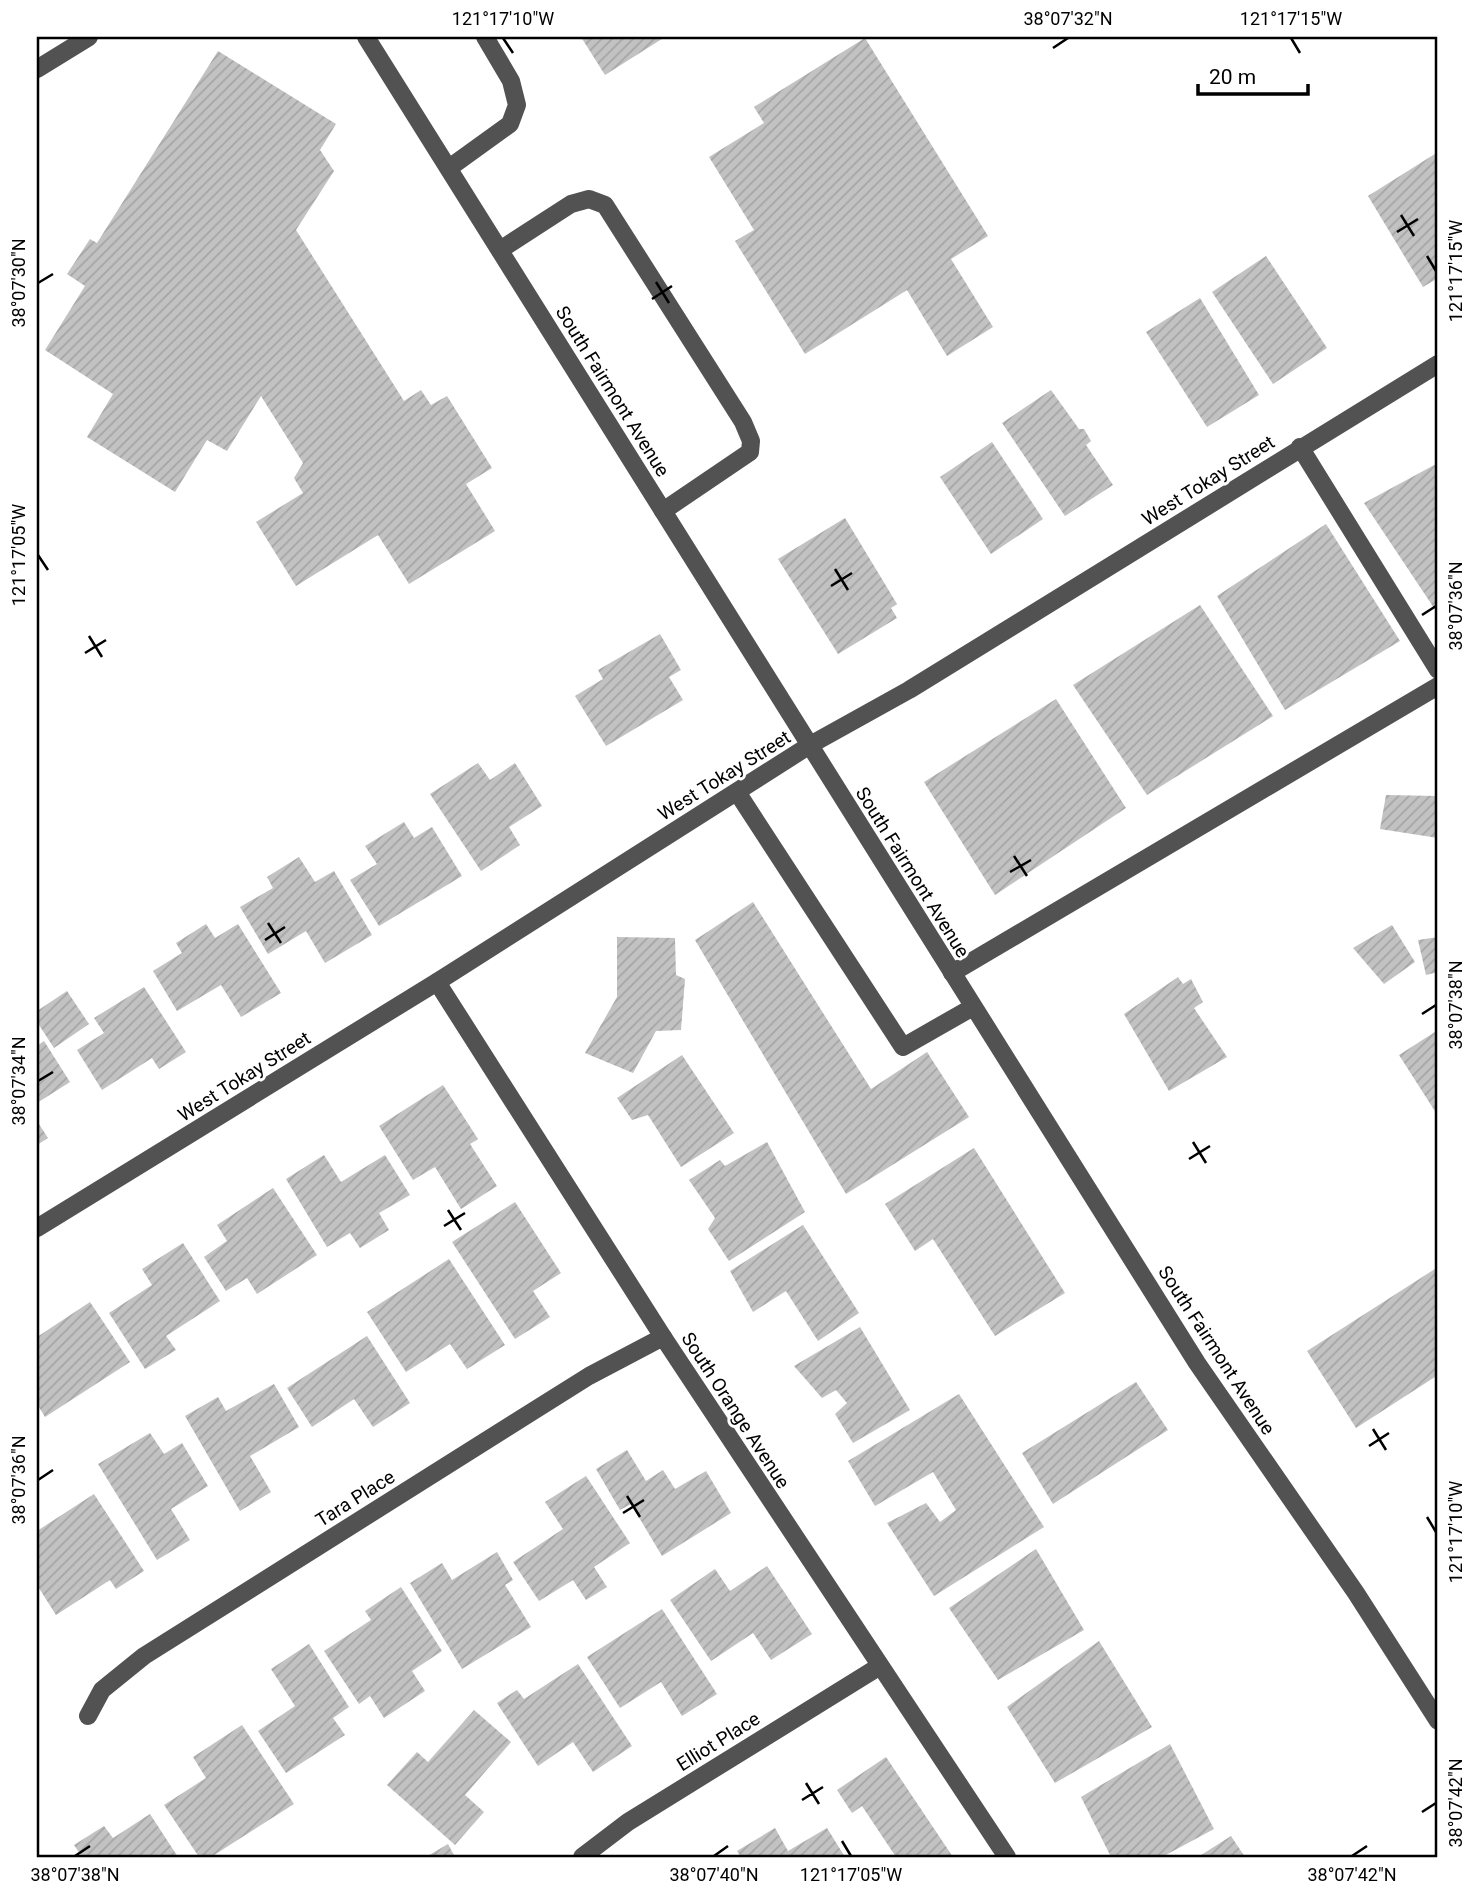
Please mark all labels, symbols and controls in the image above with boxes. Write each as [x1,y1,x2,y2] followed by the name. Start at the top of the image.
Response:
[452,8,554,29] text: 121°17'10"W
[1023,8,1113,29] text: 38°07'32"N
[1240,8,1342,29] text: 121°17'15"W
[1198,52,1309,96] scale bar
[1209,65,1256,89] text: 20 m
[1445,220,1466,322] text: 121°17'15"W
[8,238,29,328] text: 38°07'30"N
[551,302,674,481] street label: South Fairmont Avenue
[1138,430,1279,530] street label: West Tokay Street
[8,504,29,606] text: 121°17'05"W
[1445,561,1466,651] text: 38°07'36"N
[654,725,795,825] street label: West Tokay Street
[851,783,974,962] street label: South Fairmont Avenue
[1445,960,1466,1050] text: 38°07'38"N
[174,1026,315,1126] street label: West Tokay Street
[8,1036,29,1126] text: 38°07'34"N
[1153,1262,1280,1439] street label: South Fairmont Avenue
[676,1328,795,1493] street label: South Orange Avenue
[8,1435,29,1525] text: 38°07'36"N
[312,1465,399,1532] street label: Tara Place
[1445,1481,1466,1583] text: 121°17'10"W
[673,1707,764,1776] street label: Elliot Place
[1445,1758,1466,1848] text: 38°07'42"N
[30,1864,120,1885] text: 38°07'38"N
[669,1864,759,1885] text: 38°07'40"N
[800,1864,902,1885] text: 121°17'05"W
[1307,1864,1397,1885] text: 38°07'42"N

